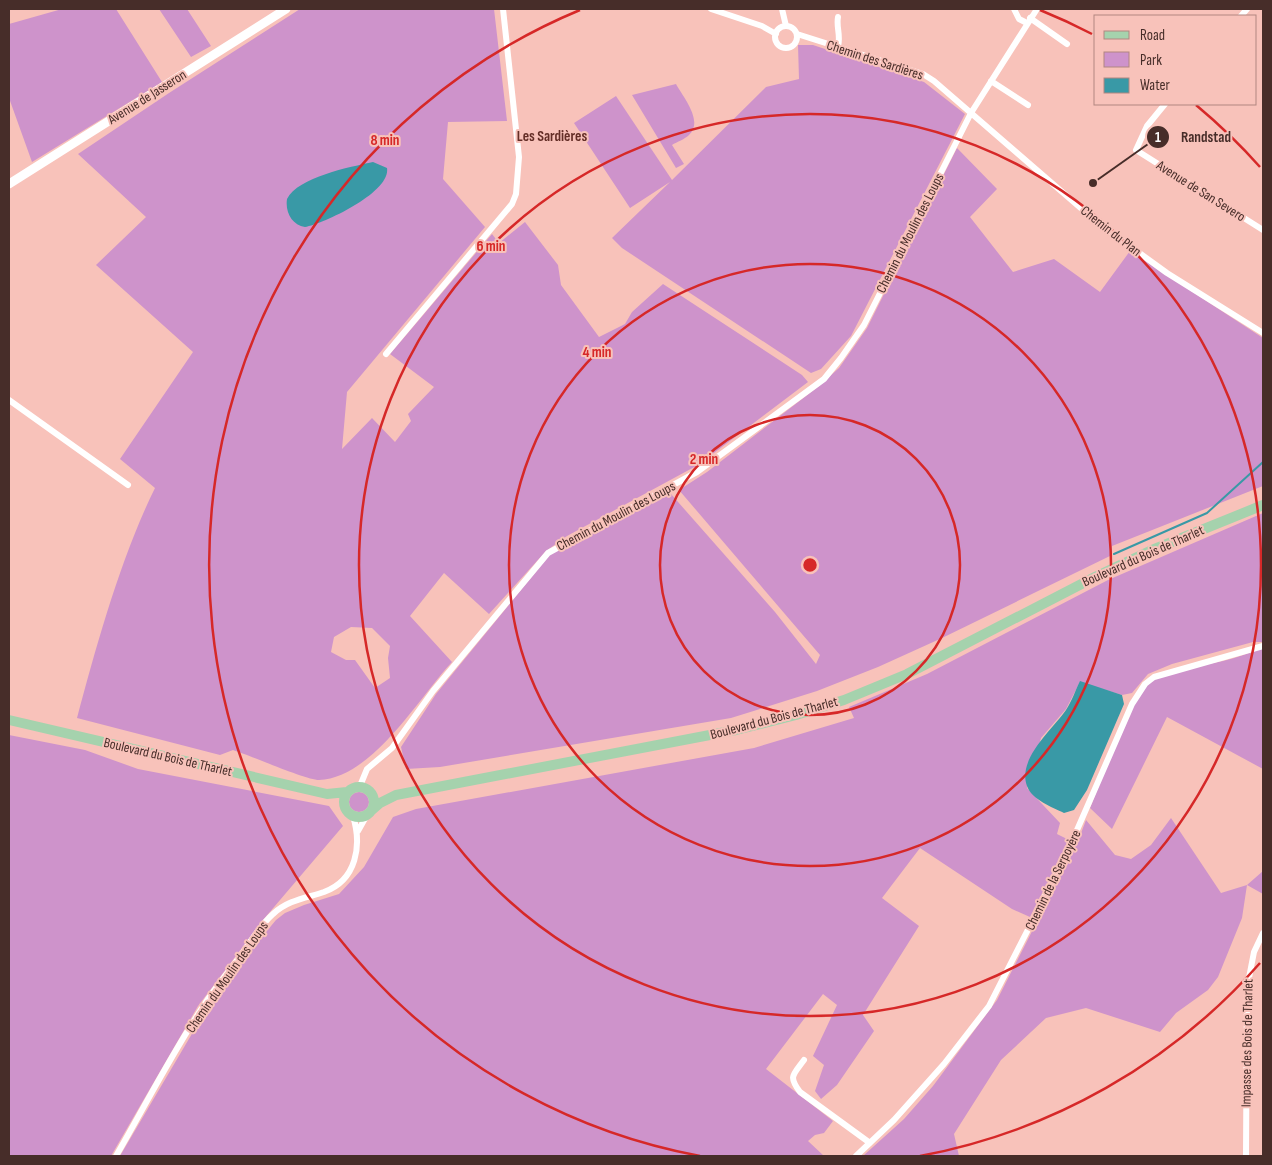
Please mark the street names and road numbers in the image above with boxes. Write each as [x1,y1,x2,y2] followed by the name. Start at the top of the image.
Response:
[825,36,925,84] street label: Chemin des Sardières
[104,66,189,128] street label: Avenue de Jasseron
[1152,156,1249,225] street label: Avenue de San Severo
[872,170,948,296] street label: Chemin du Moulin des Loups
[1077,202,1145,260] street label: Chemin du Plan
[554,477,678,555] street label: Chemin du Moulin des Loups
[1080,522,1206,590] street label: Boulevard du Bois de Tharlet
[708,693,840,743] street label: Boulevard du Bois de Tharlet
[102,734,234,780] street label: Boulevard du Bois de Tharlet
[1021,827,1085,933] street label: Chemin de la Serpoyère
[182,918,272,1036] street label: Chemin du Moulin des Loups
[1237,979,1257,1107] street label: Impasse des Bois de Tharlet

